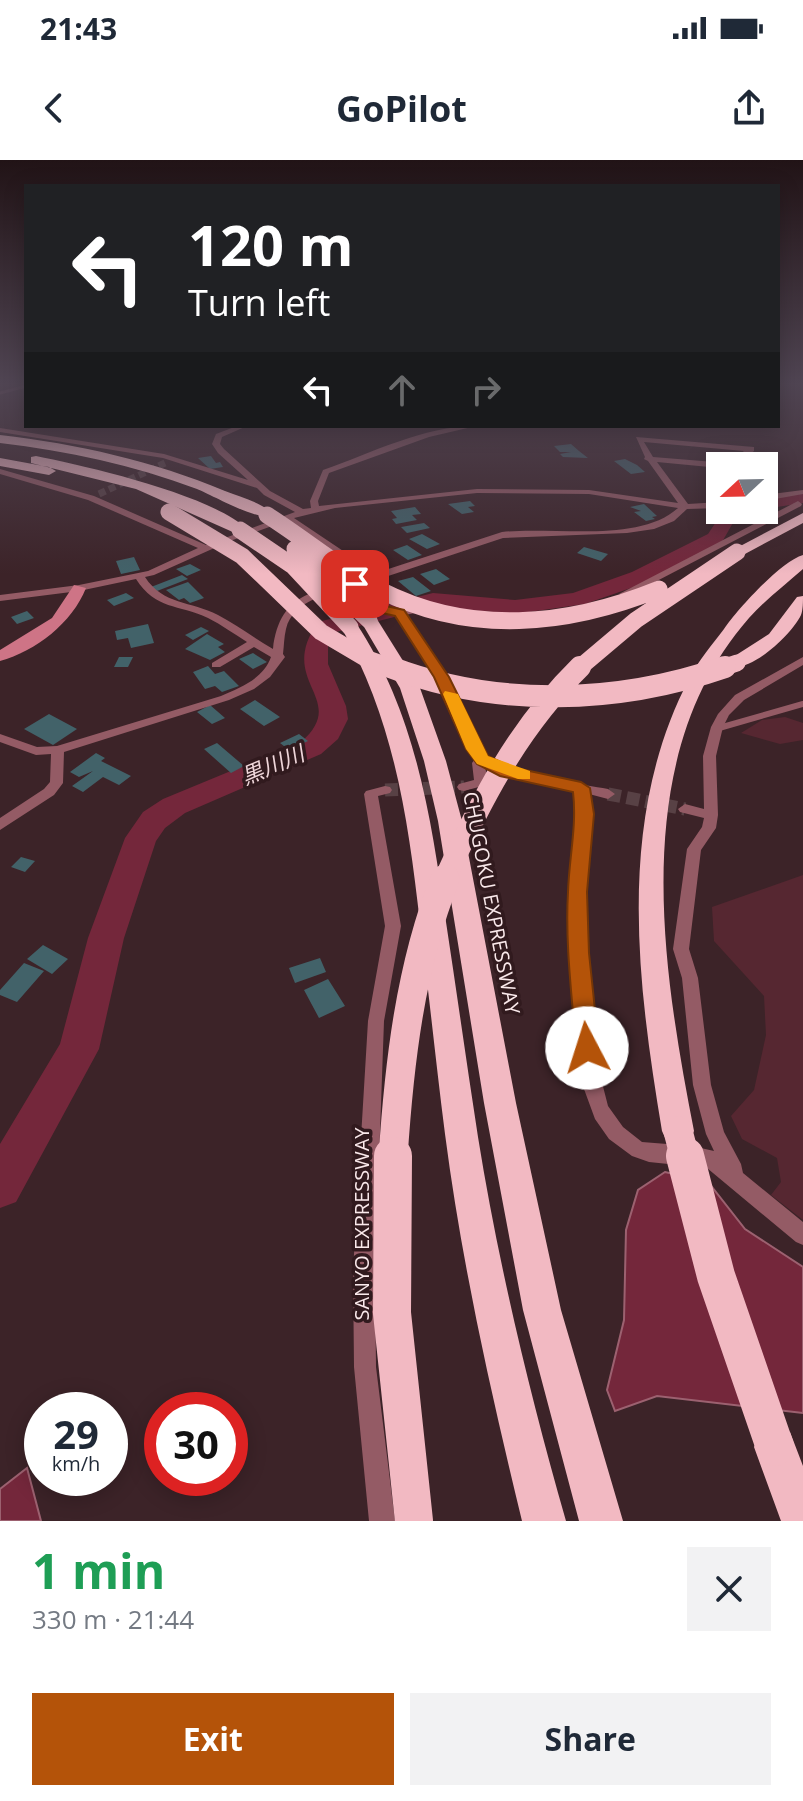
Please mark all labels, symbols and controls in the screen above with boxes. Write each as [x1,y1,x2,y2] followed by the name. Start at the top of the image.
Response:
[40,8,117,49] text: 21:43
[336,84,467,133] text: GoPilot
[32,86,76,130] icon: back
[727,86,771,130] icon: share
[188,206,354,282] text: 120 m
[56,216,160,320] icon: left
[188,278,330,327] text: Turn left
[296,368,340,412] icon: left
[380,368,424,412] icon: ahead
[464,368,508,412] icon: right
[706,452,778,524] north arrow
[706,452,778,524] map controls
[321,550,389,618] pin
[333,562,377,606] icon: arrive
[236,737,310,791] water label: 黒川川
[457,789,527,1018] street label: CHUGOKU EXPRESSWAY
[545,1006,629,1090] position arrow
[348,1127,375,1321] street label: SANYO EXPRESSWAY
[144,1392,248,1496] speed limit sign: 30
[53,1406,99,1461] text: 29
[52,1450,100,1477] text: km/h
[32,1538,165,1603] text: 1 min
[687,1547,771,1631] button: close
[32,1601,194,1637] text: 330 m · 21:44
[32,1693,394,1785] button: Exit
[410,1693,771,1785] button: Share

